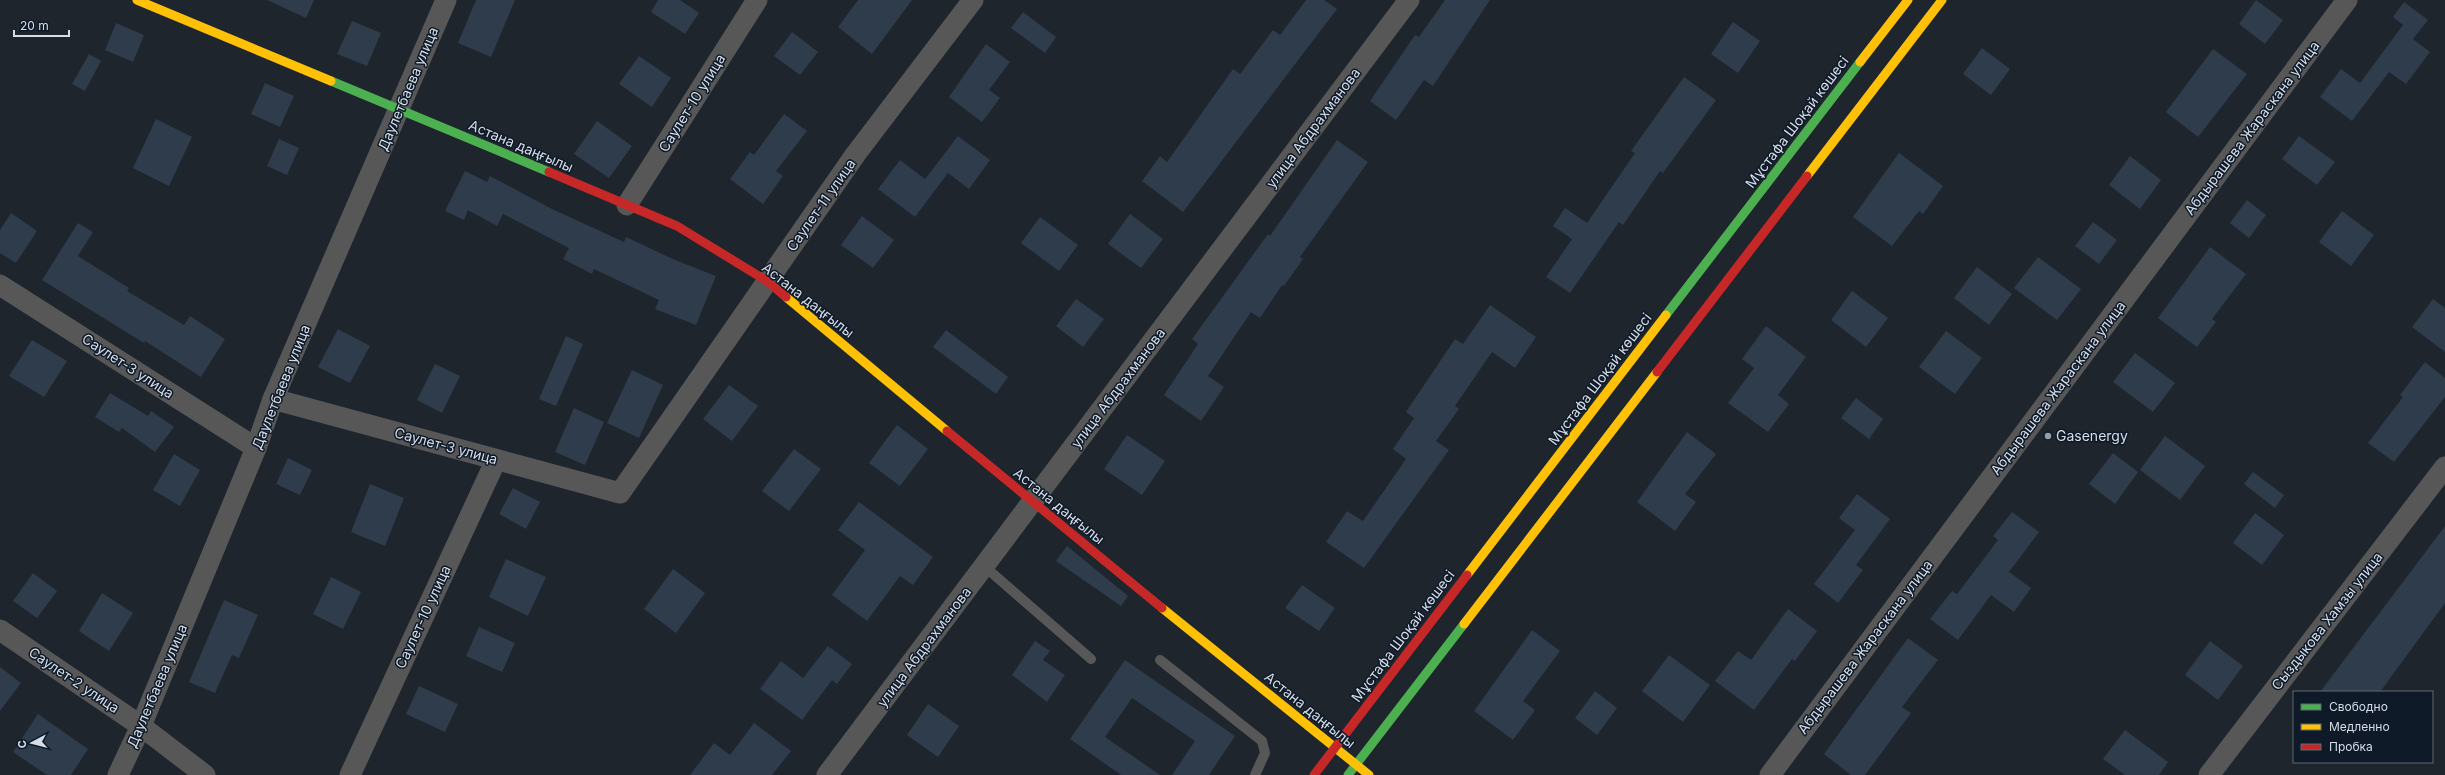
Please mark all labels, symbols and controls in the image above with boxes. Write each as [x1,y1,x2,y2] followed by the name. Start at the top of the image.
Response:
[14,12,69,38] scale bar
[20,18,49,33] text: 20 m
[374,24,441,153] street label: Даулетбаева улица
[2181,37,2323,218] street label: Абдырашева Жараскана улица
[655,51,728,155] street label: Саулет-10 улица
[1741,52,1852,191] street label: Мұстафа Шоқай көшесі
[1262,64,1363,191] street label: улица Абдрахманова
[466,116,576,175] street label: Астана даңғылы
[782,155,859,254] street label: Саулет-11 улица
[759,258,858,341] street label: Астана даңғылы
[1987,297,2129,478] street label: Абдырашева Жараскана улица
[1544,309,1655,448] street label: Мұстафа Шоқай көшесі
[248,322,313,452] street label: Даулетбаева улица
[1067,324,1168,451] street label: улица Абдрахманова
[79,330,177,402] street label: Саулет-3 улица
[393,424,500,467] street label: Саулет-3 улица
[2056,427,2128,444] place label: Gasenergy
[2043,431,2053,441] marker: Gasenergy
[1010,464,1108,547] street label: Астана даңғылы
[2267,548,2386,693] street label: Сыздыкова Хамзы улица
[1794,556,1936,737] street label: Абдырашева Жараскана улица
[391,562,454,671] street label: Саулет-10 улица
[1347,566,1458,705] street label: Мұстафа Шоқай көшесі
[873,583,974,710] street label: улица Абдрахманова
[123,621,190,750] street label: Даулетбаева улица
[26,643,123,716] street label: Саулет-2 улица
[1261,668,1359,751] street label: Астана даңғылы
[2293,691,2433,763] legend
[2329,699,2388,714] text: Свободно
[2329,719,2390,734] text: Медленно
[12,723,52,763] north arrow
[15,739,30,749] text: С
[2329,739,2373,754] text: Пробка

